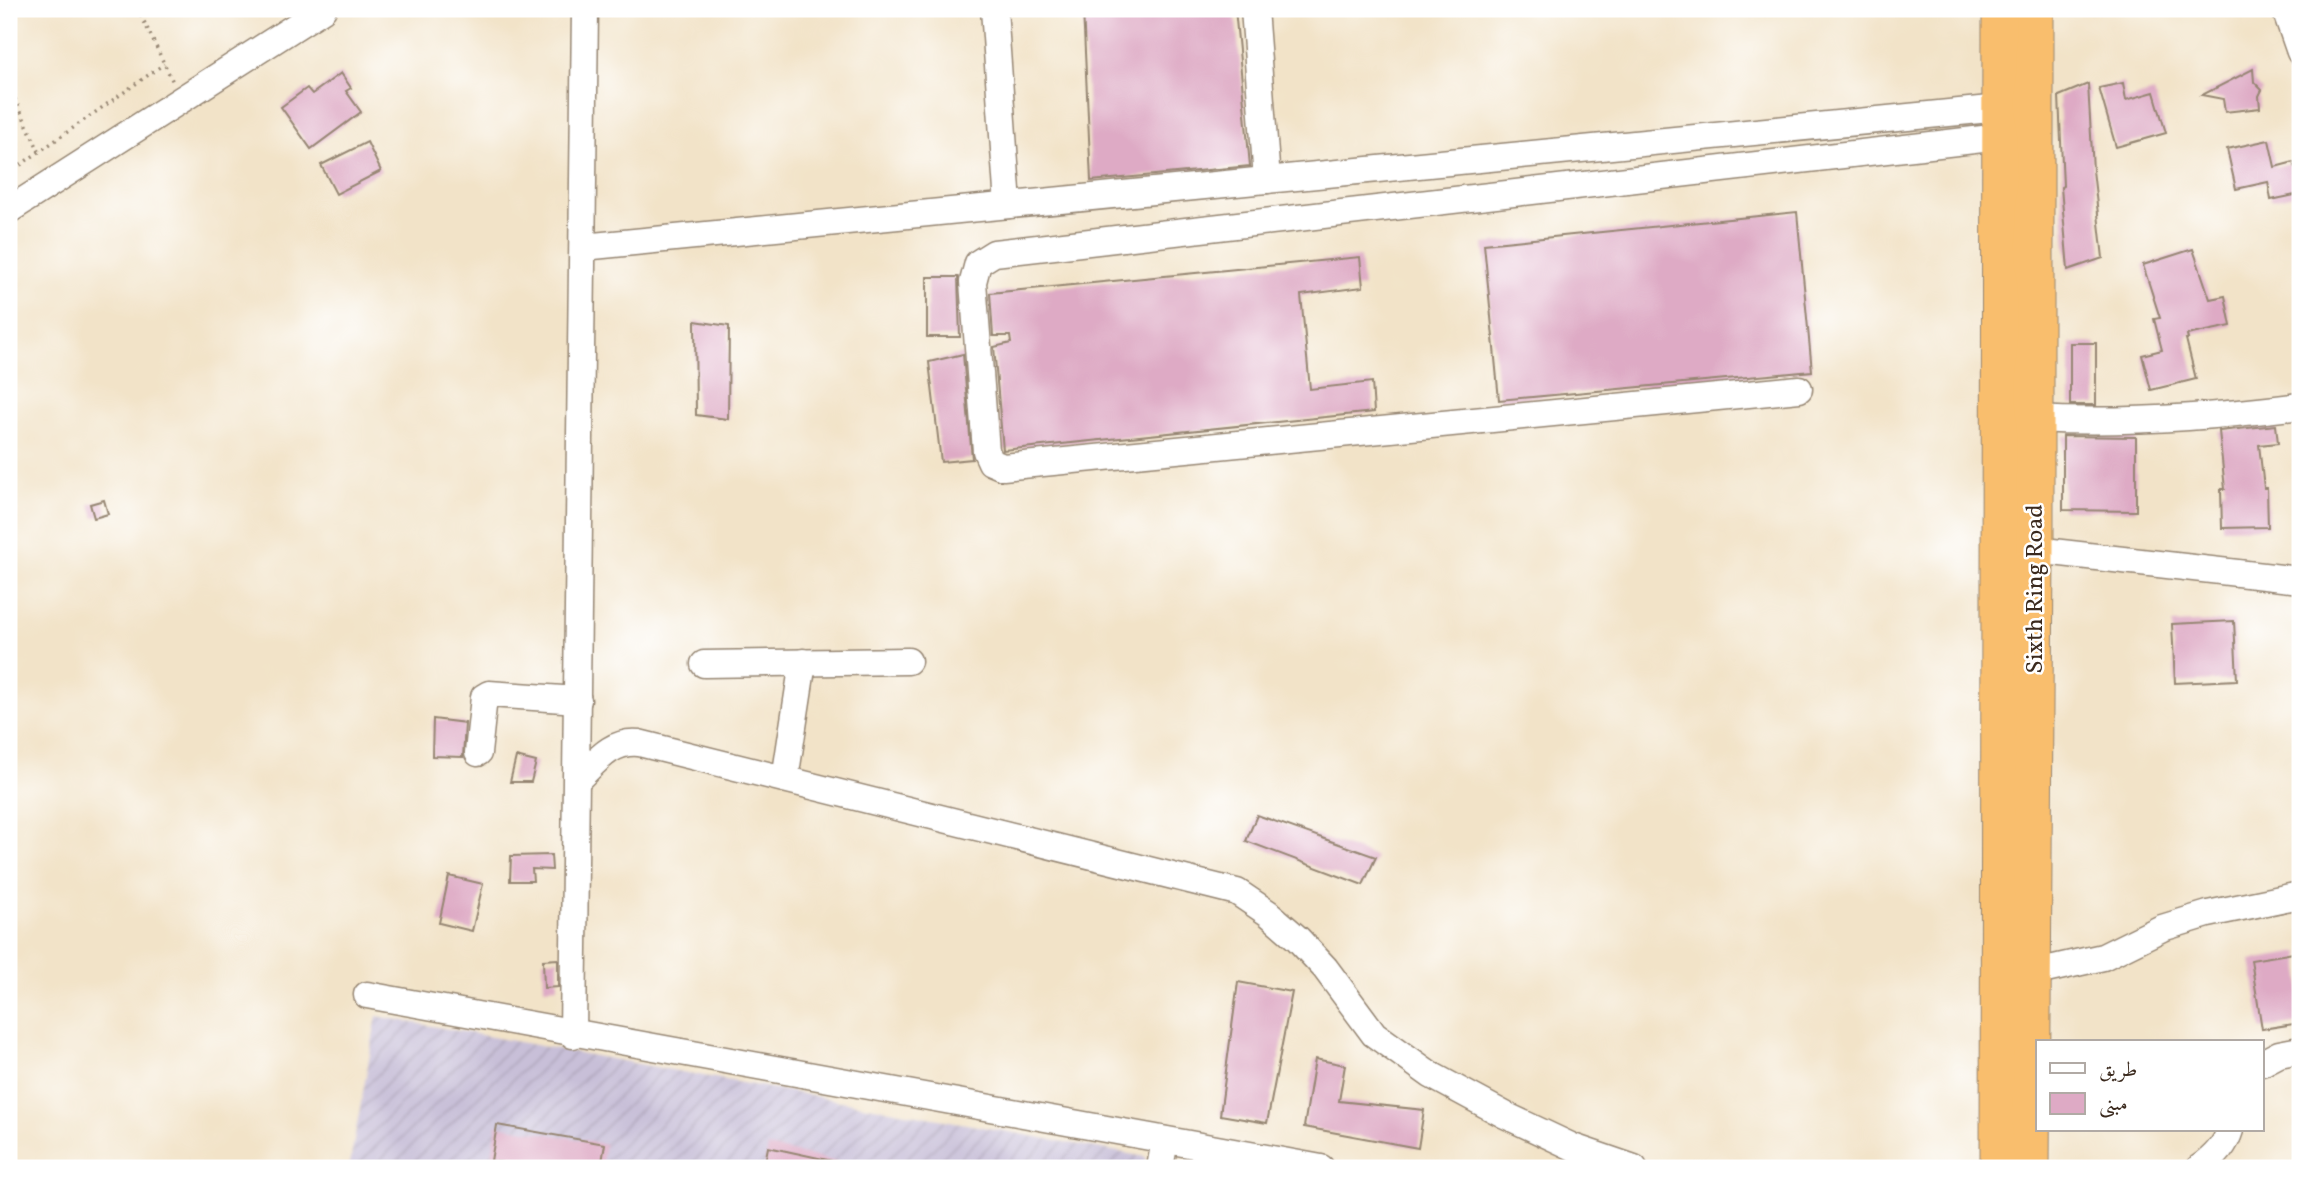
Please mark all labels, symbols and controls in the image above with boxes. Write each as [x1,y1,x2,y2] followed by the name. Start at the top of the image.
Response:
[2019,504,2053,674] street label: Sixth Ring Road
[2036,1040,2264,1132] legend
[2099,1056,2137,1085] text: طريق
[2099,1090,2128,1119] text: مبنى

